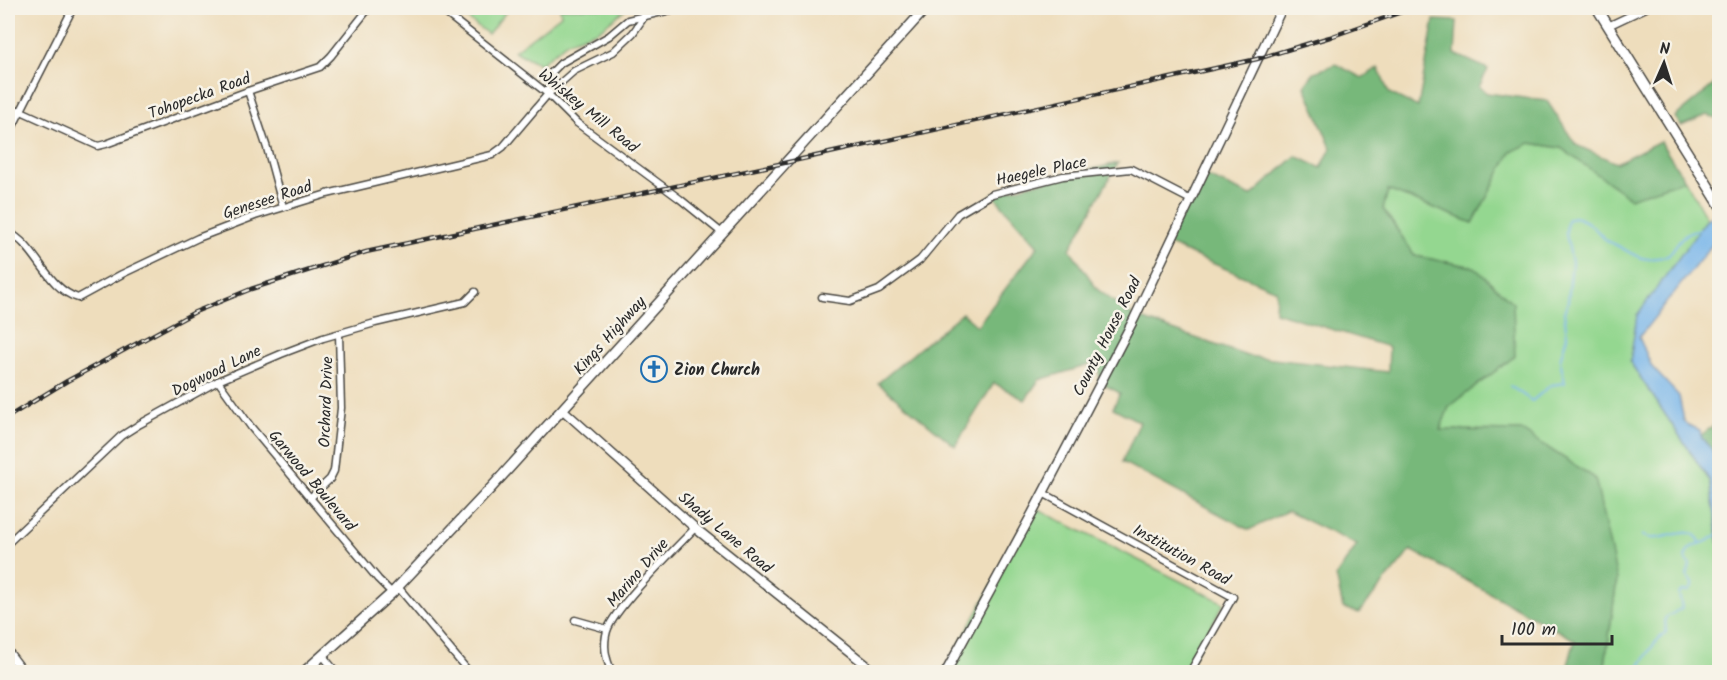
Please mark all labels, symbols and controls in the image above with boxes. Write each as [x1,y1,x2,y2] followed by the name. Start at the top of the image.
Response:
[1634,33,1694,93] north arrow
[1659,37,1670,62] text: N
[532,63,645,160] street label: Whiskey Mill Road
[145,66,255,126] street label: Tohopecka Road
[994,150,1089,193] street label: Haegele Place
[220,174,316,227] street label: Genesee Road
[1066,272,1149,401] street label: County House Road
[568,290,653,381] street label: Kings Highway
[168,339,266,404] street label: Dogwood Lane
[639,354,669,384] church icon: Zion Church
[312,356,341,448] street label: Orchard Drive
[674,358,760,383] place label: Zion Church
[262,425,363,538] street label: Garwood Boulevard
[672,486,779,581] street label: Shady Lane Road
[1128,518,1236,593] street label: Institution Road
[601,533,675,613] street label: Marino Drive
[1502,608,1612,646] scale bar
[1511,616,1556,645] text: 100 m

